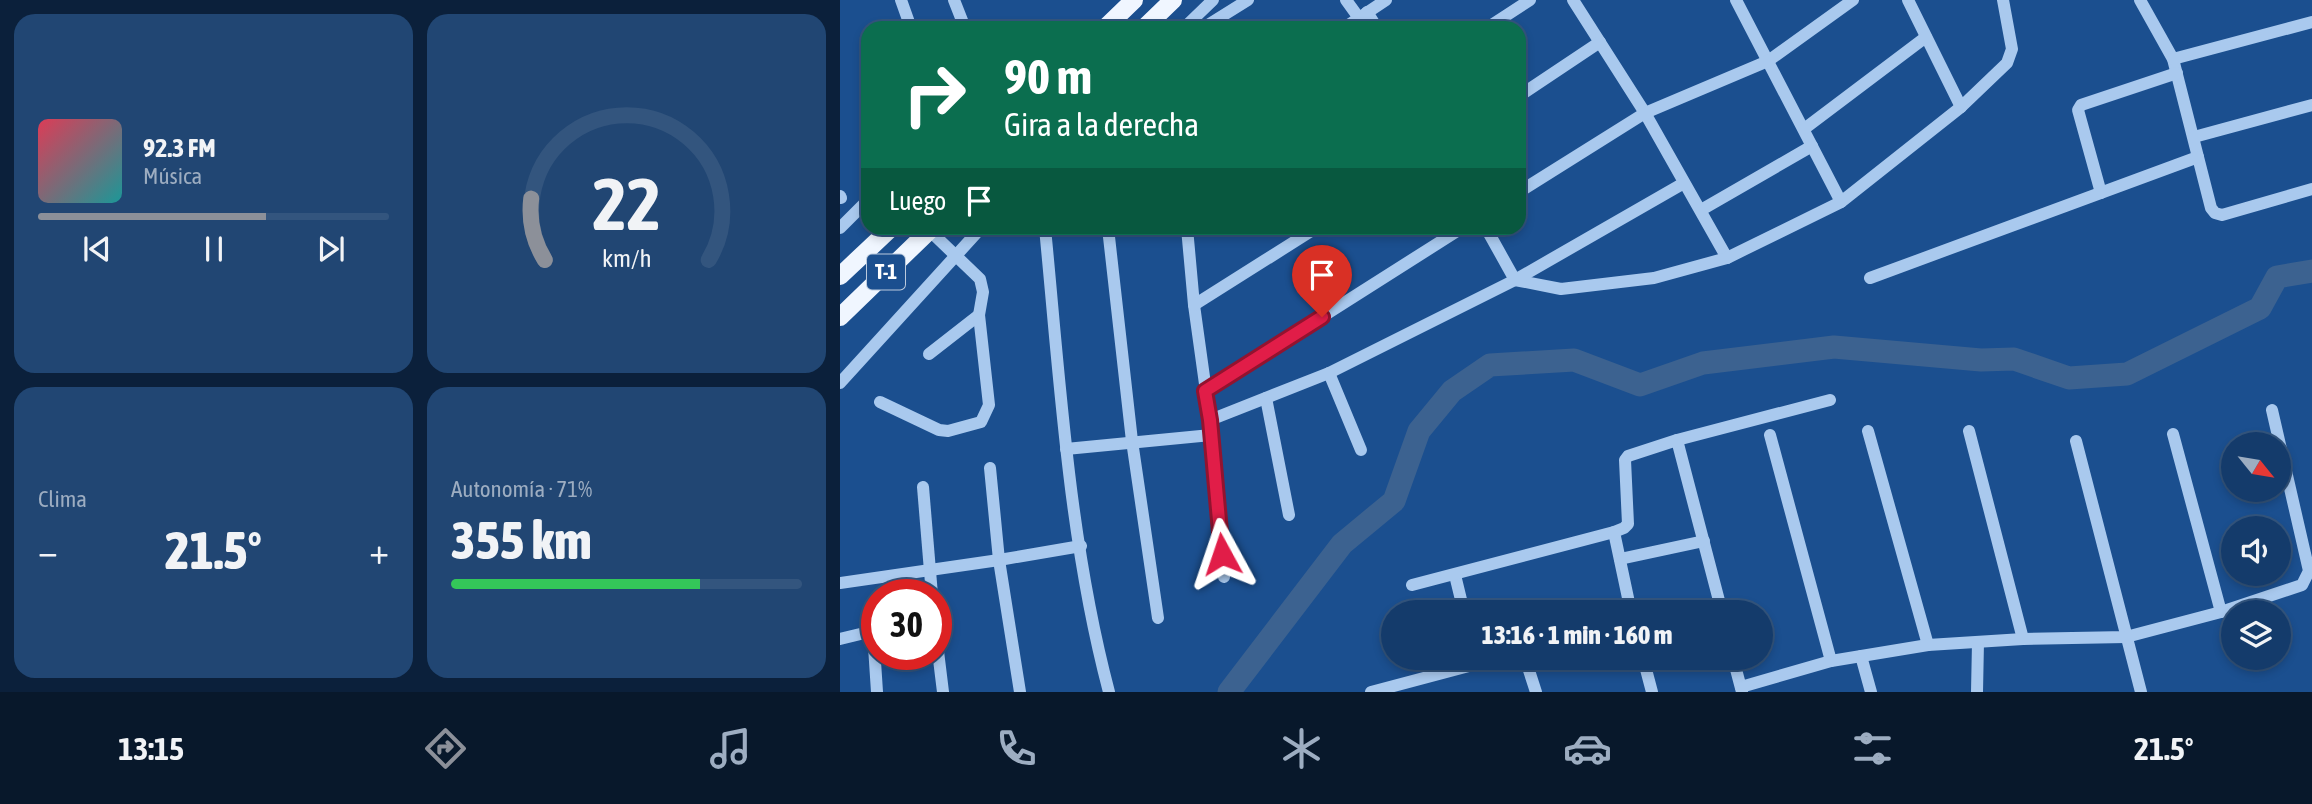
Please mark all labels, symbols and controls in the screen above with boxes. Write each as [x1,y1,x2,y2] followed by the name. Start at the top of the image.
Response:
[1004,48,1092,104] text: 90 m
[889,49,980,140] icon: right
[1004,106,1199,143] text: Gira a la derecha
[143,133,216,163] text: 92.3 FM
[592,162,661,245] text: 22
[143,163,202,189] text: Música
[960,182,998,220] icon: arrive
[889,186,946,216] text: Luego
[78,230,116,268] icon: previous
[195,230,233,268] icon: pause
[312,230,350,268] icon: next
[602,244,651,272] text: km/h
[1292,245,1352,317] pin
[867,254,905,290] road number: T-1
[1303,256,1341,294] icon: arrive
[2221,432,2291,502] north arrow
[2221,432,2291,670] map controls
[451,476,592,502] text: Autonomía · 71%
[38,486,87,512] text: Clima
[451,510,592,570] text: 355 km
[2221,516,2291,586] button: sound
[1185,517,1259,591] position arrow
[165,520,262,580] text: 21.5°
[38,529,58,572] text: −
[369,529,389,572] text: +
[861,579,952,670] speed limit sign: 30
[2221,600,2291,670] button: layers
[1482,620,1672,650] text: 13:16 · 1 min · 160 m
[421,724,470,773] icon: directions
[706,724,755,773] icon: music
[992,724,1041,773] icon: phone
[1277,724,1326,773] icon: climate
[1563,724,1612,773] icon: car
[1848,724,1897,773] icon: filters
[118,730,184,767] text: 13:15
[2134,730,2194,767] text: 21.5°

